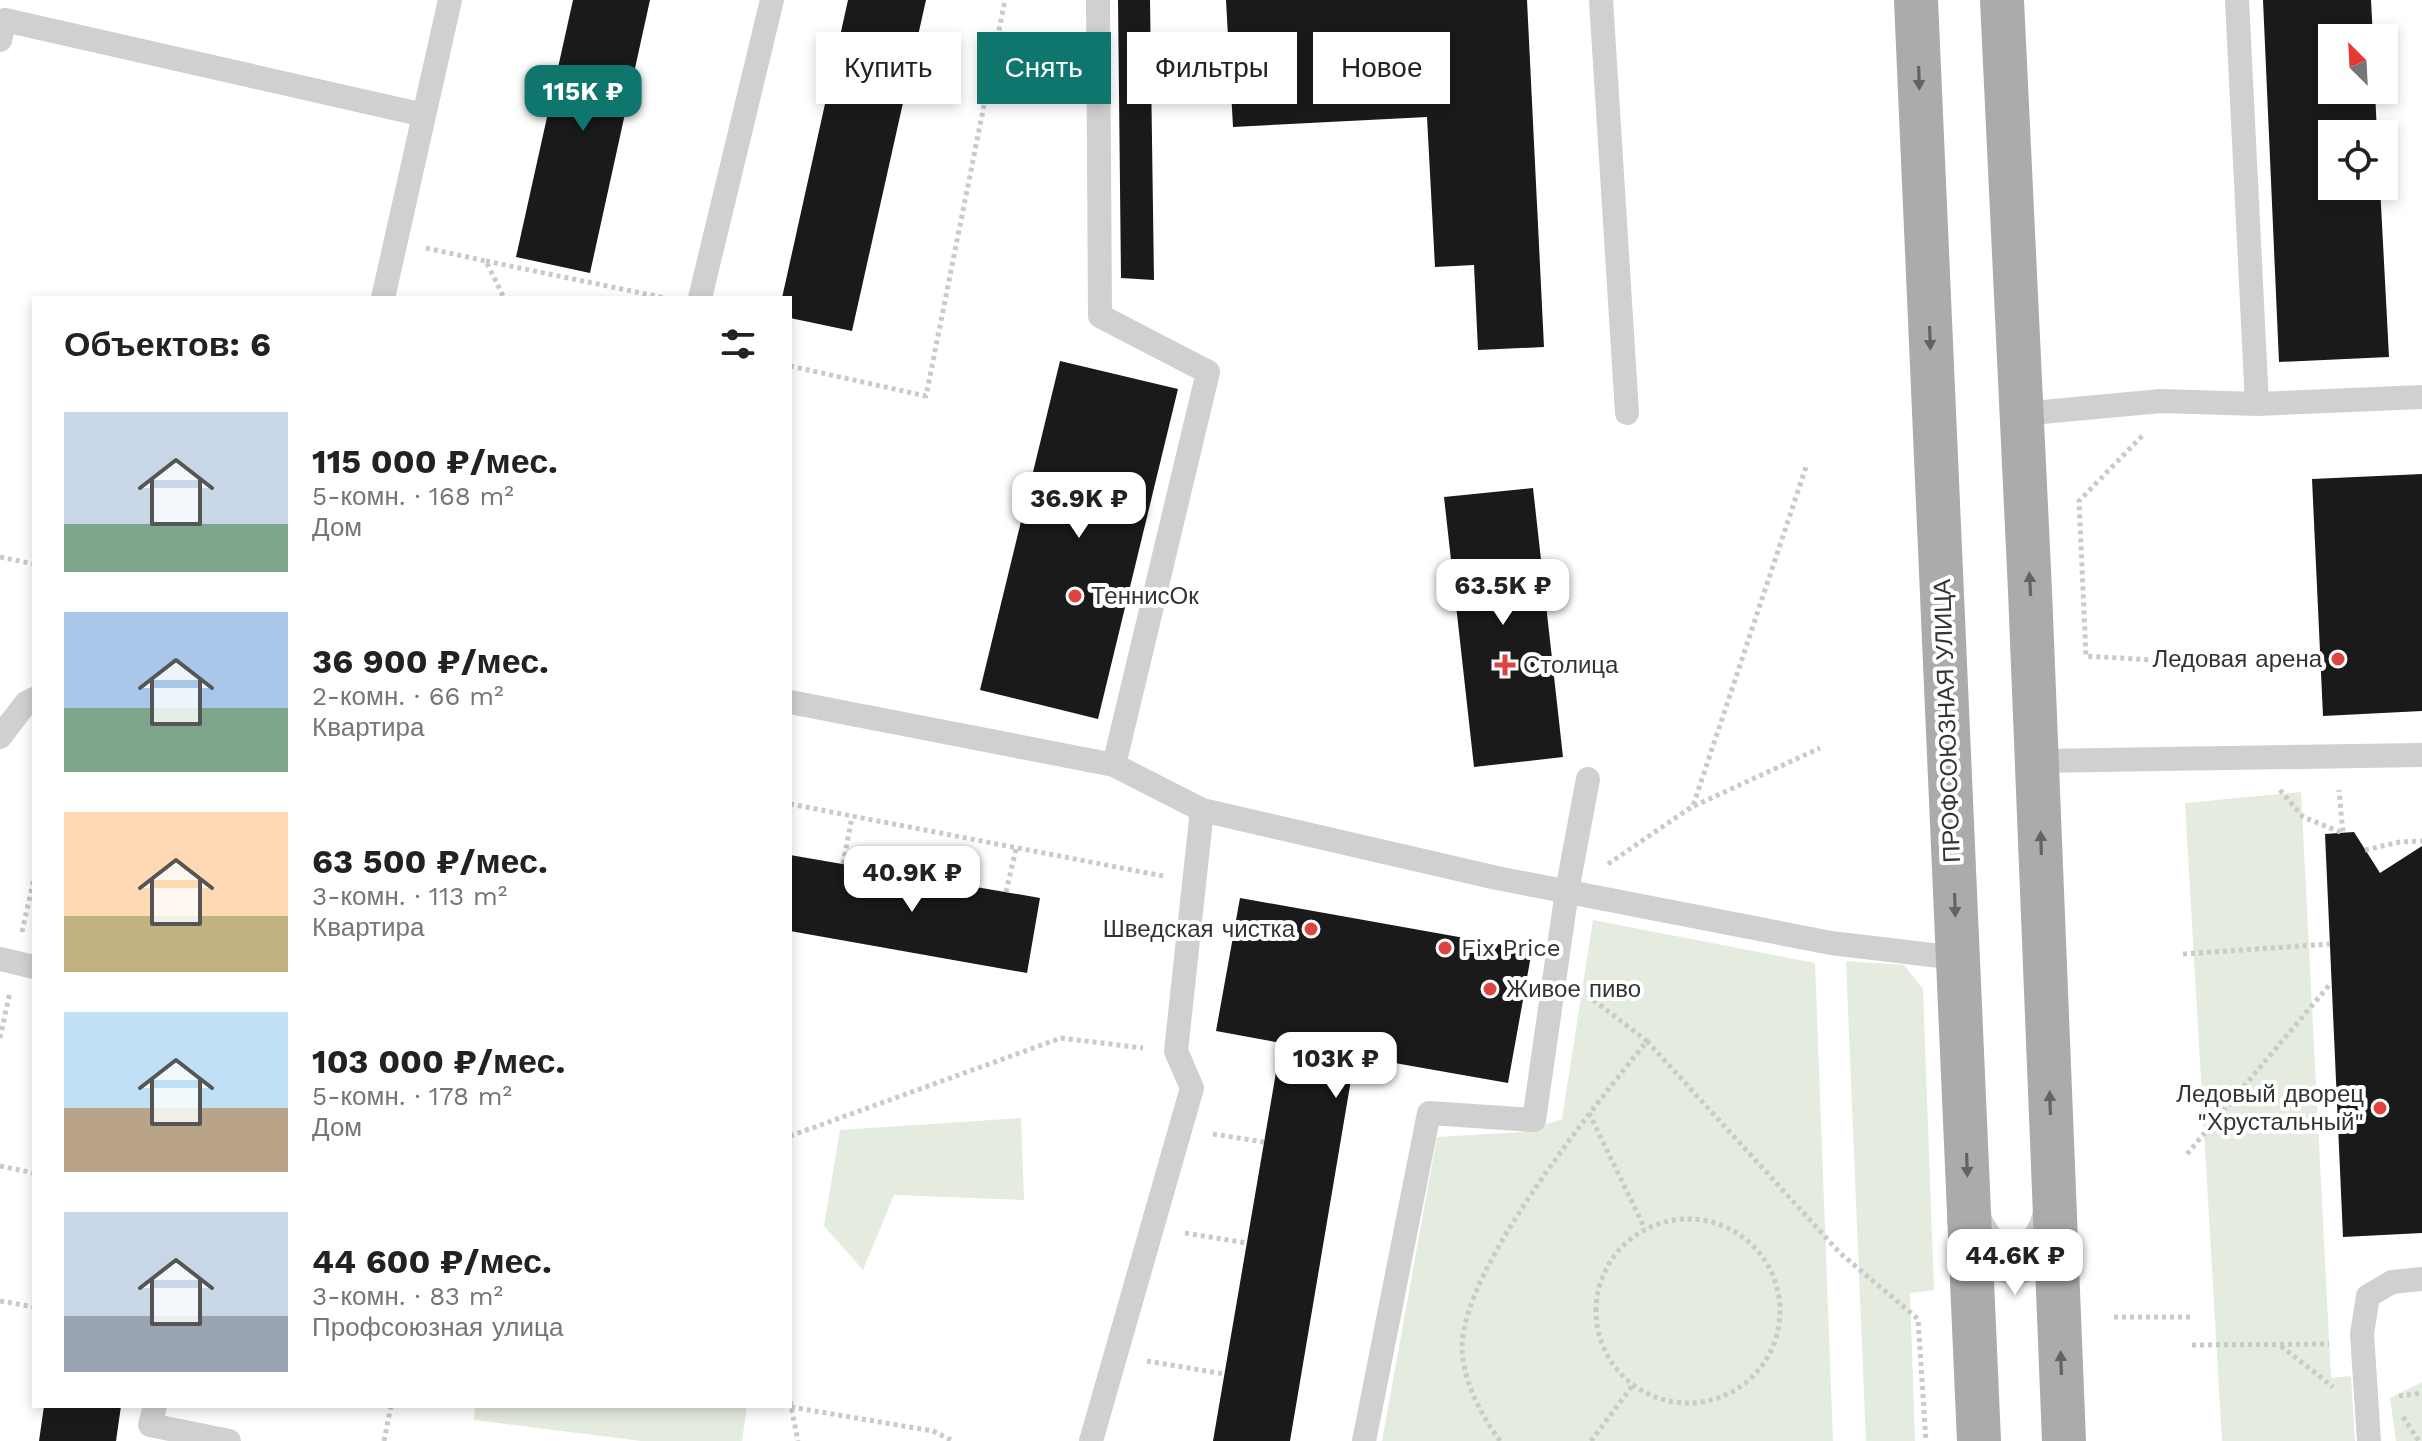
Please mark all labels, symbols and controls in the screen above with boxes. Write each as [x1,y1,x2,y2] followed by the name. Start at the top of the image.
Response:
[2318,24,2398,104] north arrow
[2318,24,2398,200] map controls
[816,32,961,104] chip: Купить
[977,32,1111,104] chip: Снять
[1127,32,1297,104] chip: Фильтры
[1313,32,1450,104] chip: Новое
[518,65,648,133] pin: 115K ₽
[1913,66,1926,91] one-way arrow
[543,76,623,106] text: 115K ₽
[2318,120,2398,200] button: locate
[716,322,760,366] icon: filters
[64,324,271,364] text: Объектов: 6
[1924,326,1937,351] one-way arrow
[312,441,558,481] text: 115 000 ₽/мес.
[128,444,224,540] icon: home
[1005,472,1153,540] pin: 36.9K ₽
[312,481,514,511] text: 5-комн. · 168 m²
[1030,483,1128,513] text: 36.9K ₽
[312,512,362,542] text: Дом
[1429,559,1577,627] pin: 63.5K ₽
[1454,570,1552,600] text: 63.5K ₽
[2023,571,2036,596] one-way arrow
[1928,579,1966,863] street label: ПРОФСОЮЗНАЯ УЛИЦА
[1091,582,1199,610] place label: ТеннисОк
[1066,587,1084,605] marker: ТеннисОк
[312,641,549,681] text: 36 900 ₽/мес.
[128,644,224,740] icon: home
[2152,645,2323,673] place label: Ледовая арена
[2329,650,2347,668] marker: Ледовая арена
[1523,651,1619,679] place label: Столица
[1494,654,1516,676] marker: Столица
[312,681,504,711] text: 2-комн. · 66 m²
[312,712,424,742] text: Квартира
[2034,830,2047,855] one-way arrow
[312,841,548,881] text: 63 500 ₽/мес.
[128,844,224,940] icon: home
[838,846,986,914] pin: 40.9K ₽
[862,857,962,887] text: 40.9K ₽
[312,881,507,911] text: 3-комн. · 113 m²
[1949,893,1962,918] one-way arrow
[312,912,424,942] text: Квартира
[1103,915,1296,943] place label: Шведская чистка
[1302,920,1320,938] marker: Шведская чистка
[1461,934,1561,962] place label: Fix Price
[1436,939,1454,957] marker: Fix Price
[1506,975,1641,1003] place label: Живое пиво
[1481,980,1499,998] marker: Живое пиво
[1271,1032,1401,1100] pin: 103K ₽
[312,1041,565,1081] text: 103 000 ₽/мес.
[1293,1043,1379,1073] text: 103K ₽
[128,1044,224,1140] icon: home
[2176,1080,2364,1136] place label: Ледовый дворец "Хрустальный"
[312,1081,512,1111] text: 5-комн. · 178 m²
[2044,1090,2057,1115] one-way arrow
[2371,1099,2389,1117] marker: Ледовый дворец "Хрустальный"
[312,1112,362,1142] text: Дом
[1960,1153,1973,1178] one-way arrow
[1941,1229,2089,1297] pin: 44.6K ₽
[1965,1240,2065,1270] text: 44.6K ₽
[312,1241,552,1281] text: 44 600 ₽/мес.
[128,1244,224,1340] icon: home
[312,1281,503,1311] text: 3-комн. · 83 m²
[312,1312,563,1342] text: Профсоюзная улица
[2055,1350,2068,1375] one-way arrow

